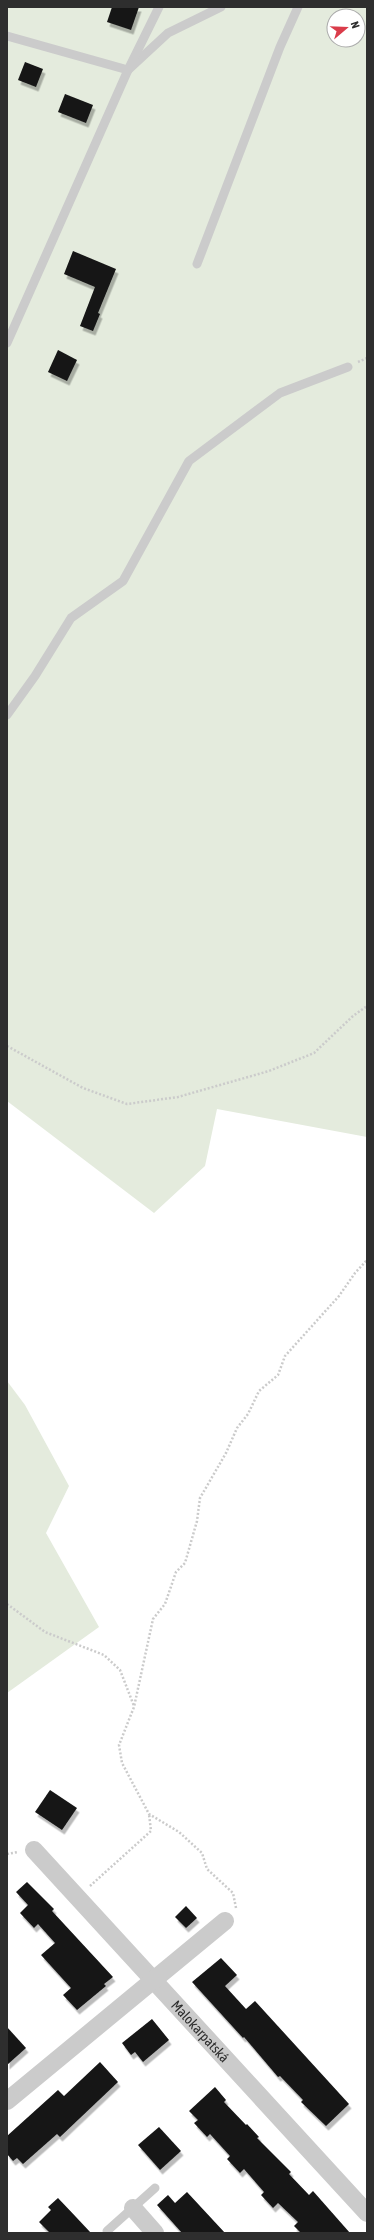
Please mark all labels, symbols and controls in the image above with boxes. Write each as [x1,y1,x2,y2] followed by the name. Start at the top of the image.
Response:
[326,8,366,48] north arrow
[349,20,362,30] text: N
[168,1997,232,2065] street label: Malokarpatská

